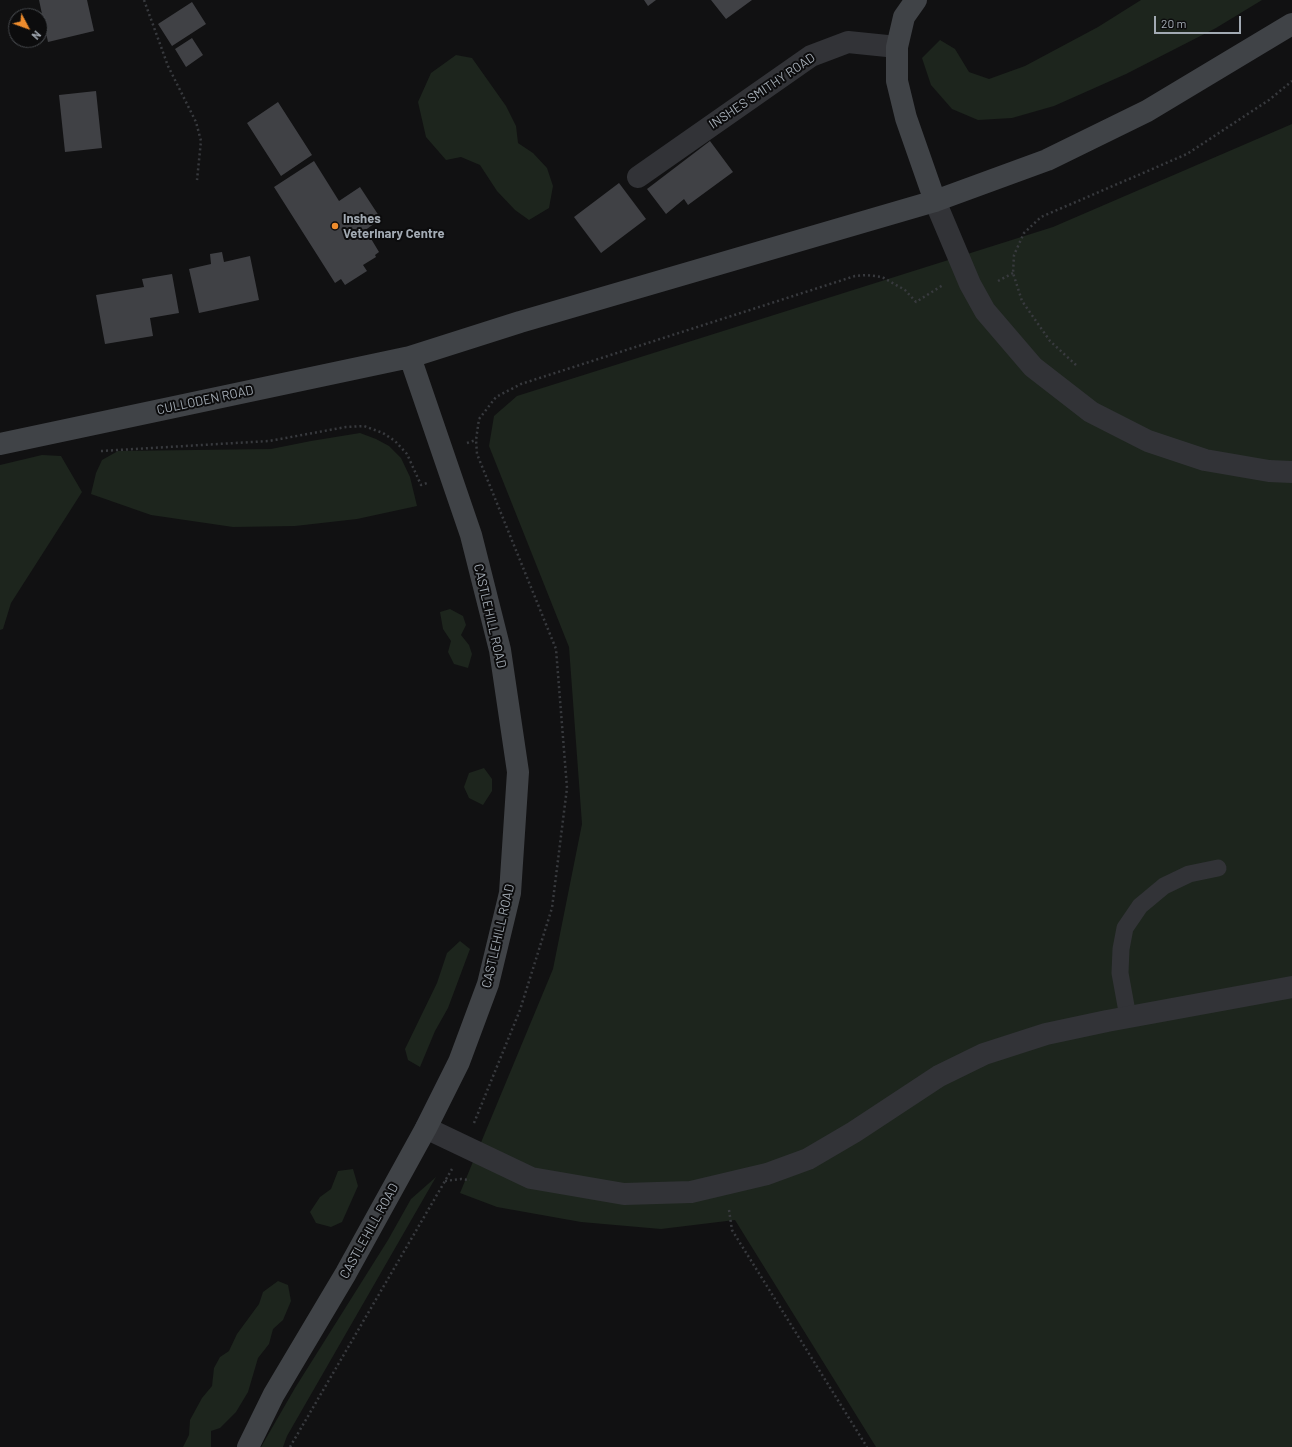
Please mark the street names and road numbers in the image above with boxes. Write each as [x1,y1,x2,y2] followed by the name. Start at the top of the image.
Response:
[706,50,818,132] street label: INSHES SMITHY ROAD
[155,382,255,418] street label: CULLODEN ROAD
[470,562,510,670] street label: CASTLEHILL ROAD
[478,882,518,990] street label: CASTLEHILL ROAD
[336,1181,402,1281] street label: CASTLEHILL ROAD

